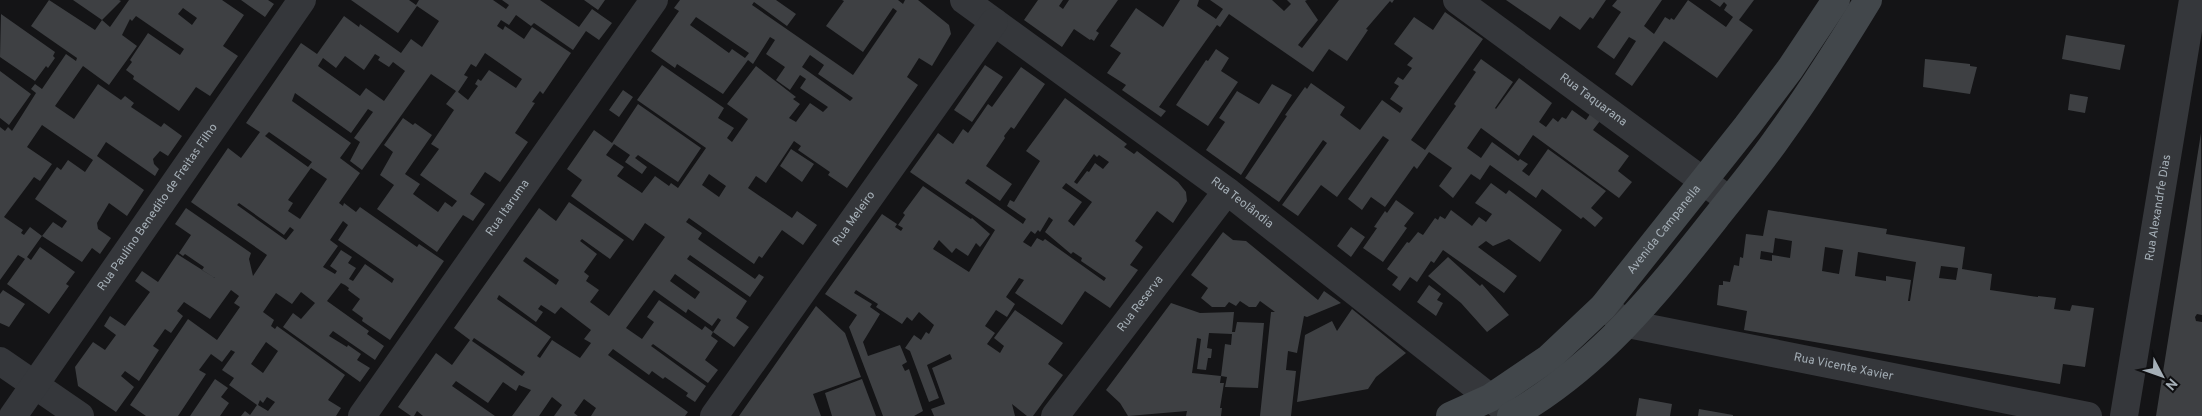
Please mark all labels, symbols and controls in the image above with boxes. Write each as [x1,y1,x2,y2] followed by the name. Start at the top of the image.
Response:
[1556,70,1630,130] street label: Rua Taquarana
[94,120,222,294] street label: Rua Paulino Benedito de Freitas Filho
[2142,153,2175,262] street label: Rua Alexandrfe Dias
[1207,174,1276,232] street label: Rua Teolândia
[482,176,533,240] street label: Rua Itaruma
[1624,182,1705,278] street label: Avenida Campanella
[829,188,879,249] street label: Rua Meleiro
[1114,273,1167,335] street label: Rua Reserva
[1792,349,1895,385] street label: Rua Vicente Xavier
[2137,351,2187,401] north arrow
[2161,374,2180,393] text: N

